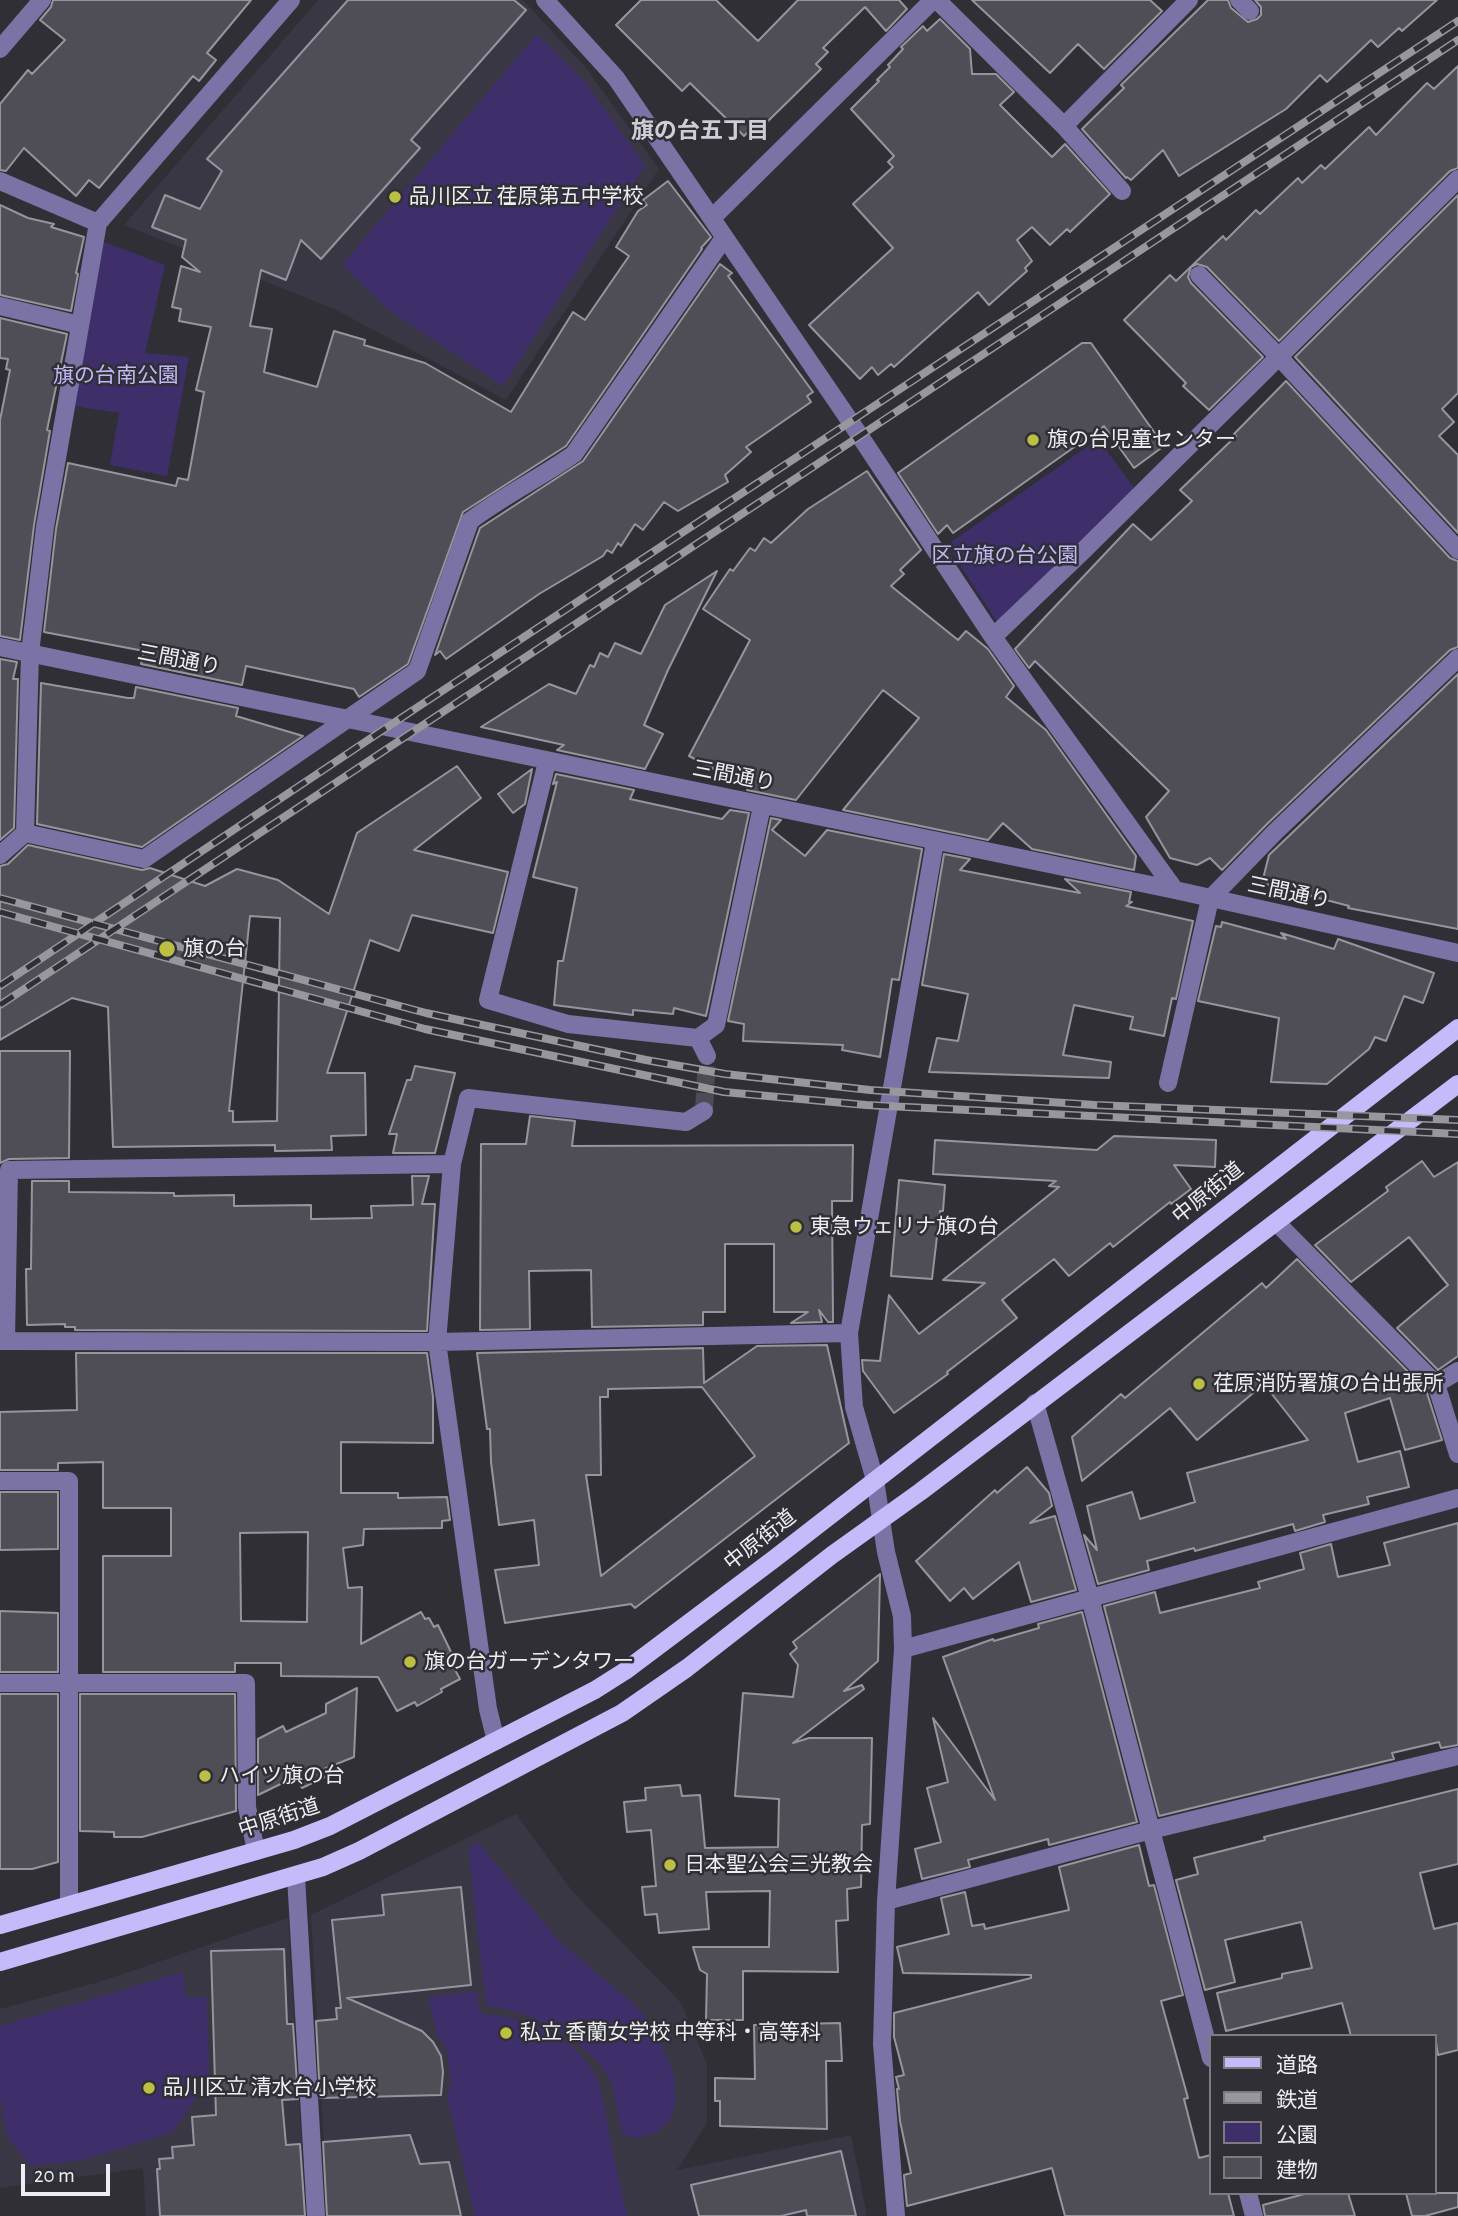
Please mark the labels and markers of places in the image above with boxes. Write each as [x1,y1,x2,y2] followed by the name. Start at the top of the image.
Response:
[409,184,643,210] place label: 品川区立 荏原第五中学校
[387,189,403,205] marker: 品川区立 荏原第五中学校
[1047,427,1236,453] place label: 旗の台児童センター
[1025,432,1041,448] marker: 旗の台児童センター
[183,936,246,962] place label: 旗の台
[157,939,177,959] marker: 旗の台
[810,1214,999,1240] place label: 東急ウェリナ旗の台
[788,1219,804,1235] marker: 東急ウェリナ旗の台
[1213,1371,1444,1397] place label: 荏原消防署旗の台出張所
[1191,1376,1207,1392] marker: 荏原消防署旗の台出張所
[424,1649,634,1675] place label: 旗の台ガーデンタワー
[402,1654,418,1670] marker: 旗の台ガーデンタワー
[219,1763,345,1789] place label: ハイツ旗の台
[197,1768,213,1784] marker: ハイツ旗の台
[684,1852,873,1878] place label: 日本聖公会三光教会
[662,1857,678,1873] marker: 日本聖公会三光教会
[520,2020,821,2046] place label: 私立 香蘭女学校 中等科・高等科
[498,2025,514,2041] marker: 私立 香蘭女学校 中等科・高等科
[163,2075,376,2101] place label: 品川区立 清水台小学校
[141,2080,157,2096] marker: 品川区立 清水台小学校

